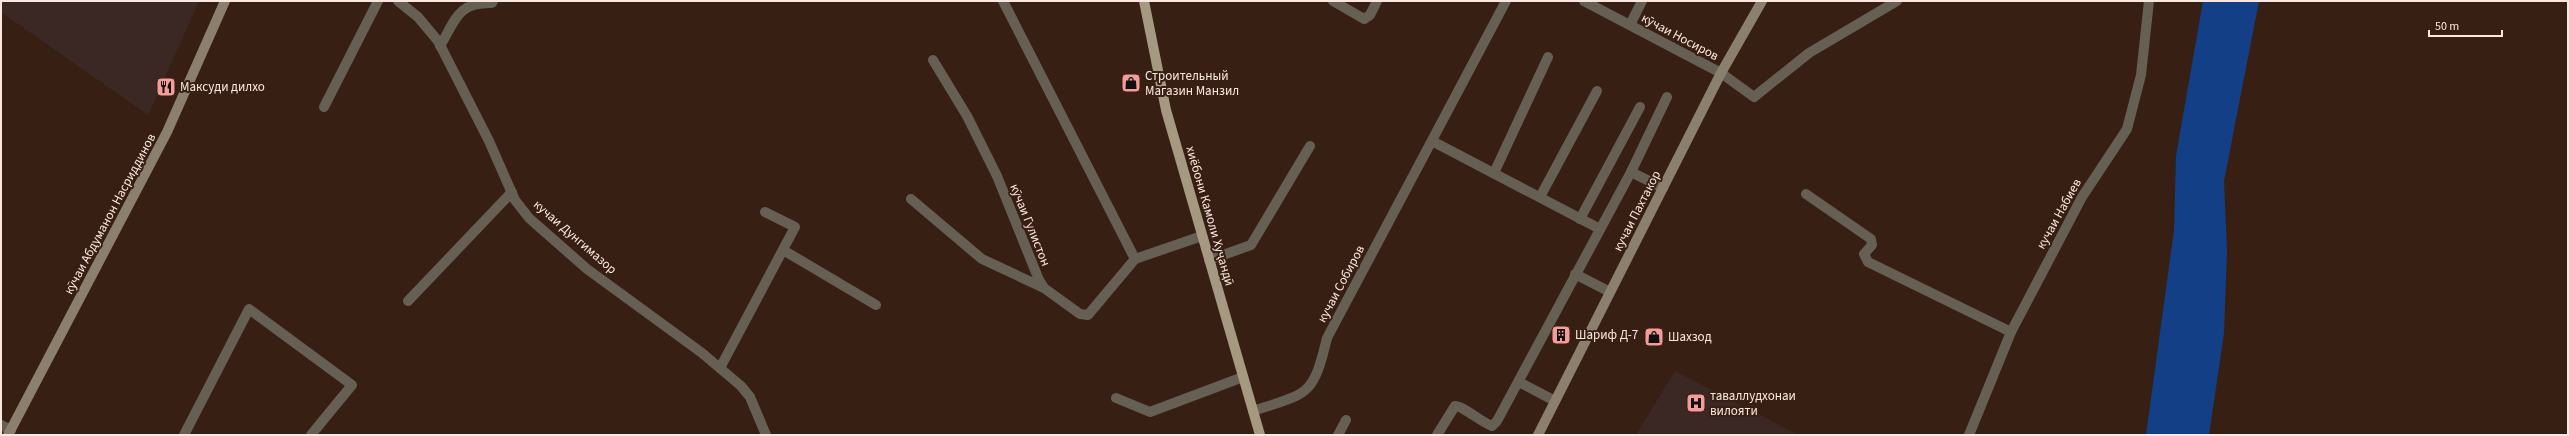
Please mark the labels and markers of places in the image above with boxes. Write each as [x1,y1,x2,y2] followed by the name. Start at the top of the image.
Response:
[1145,67,1239,100] place label: Строительный Магазин Манзил
[1120,72,1142,94] shop icon: Строительный Магазин Манзил
[155,76,177,98] restaurant icon: Максуди дилхо
[180,78,265,96] place label: Максуди дилхо
[1550,324,1572,346] building icon: Шариф Д-7
[1575,326,1638,344] place label: Шариф Д-7
[1643,326,1665,348] shop icon: Шахзод
[1668,328,1712,346] place label: Шахзод
[1710,387,1796,420] place label: таваллудхонаи вилояти
[1685,392,1707,414] hospital icon: таваллудхонаи вилояти

